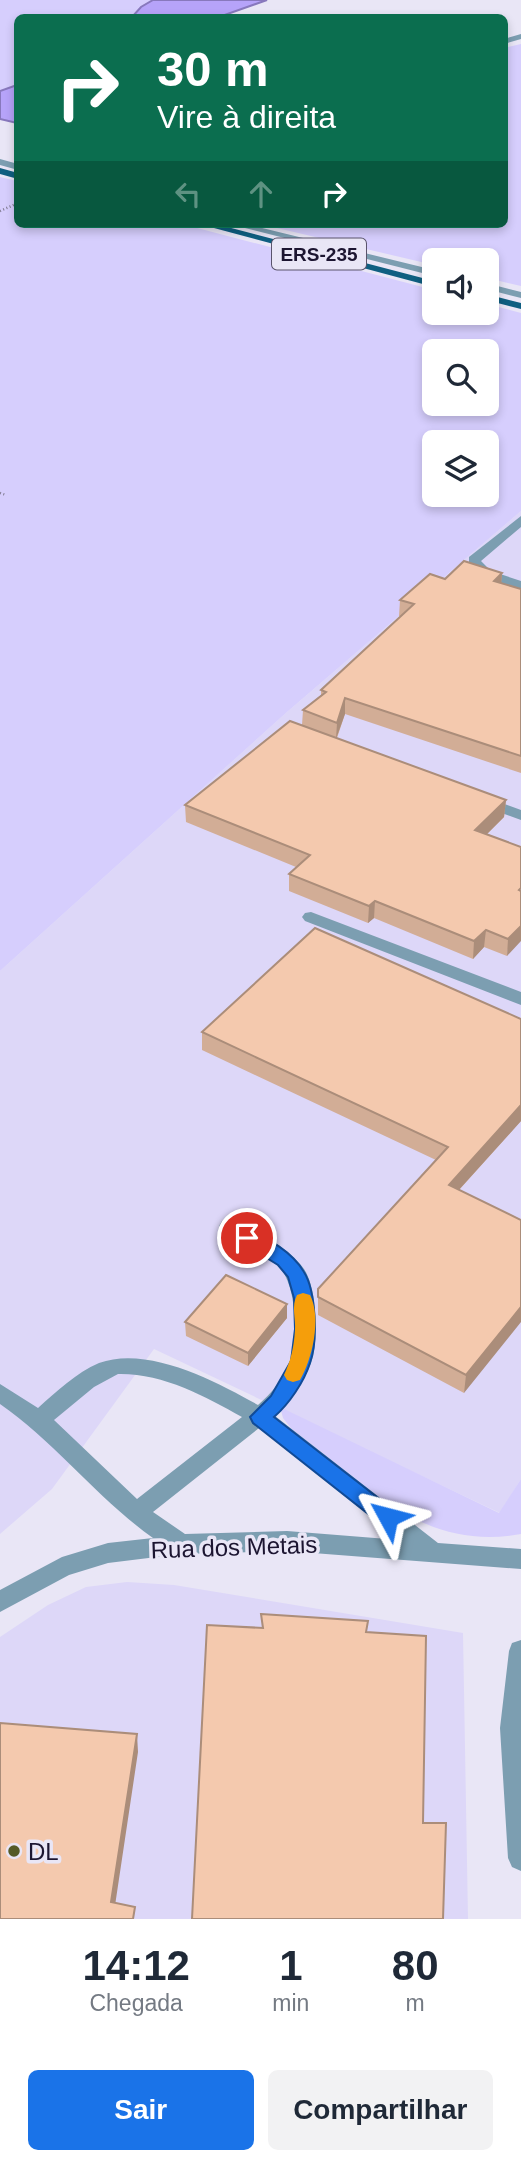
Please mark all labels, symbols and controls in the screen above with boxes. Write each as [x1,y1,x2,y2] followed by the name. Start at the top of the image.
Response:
[42,42,133,133] icon: right
[157,42,269,96] text: 30 m
[157,99,336,135] text: Vire à direita
[169,175,207,213] icon: left
[242,175,280,213] icon: ahead
[315,175,353,213] icon: right
[272,238,366,270] road number: ERS-235
[422,248,499,507] map controls
[422,248,499,325] button: sound
[422,339,499,416] button: search
[422,430,499,507] button: layers
[217,1208,277,1268] pin
[228,1219,266,1257] icon: arrive
[351,1480,425,1554] position arrow
[150,1531,318,1563] street label: Rua dos Metais
[28,1838,59,1865] place label: DL
[6,1843,22,1859] marker: DL
[82,1942,190,1989] text: 14:12
[279,1942,303,1989] text: 1
[392,1942,439,1989] text: 80
[89,1990,183,2016] text: Chegada
[272,1990,309,2016] text: min
[406,1990,425,2016] text: m
[28,2070,254,2150] button: Sair
[268,2070,493,2150] button: Compartilhar

